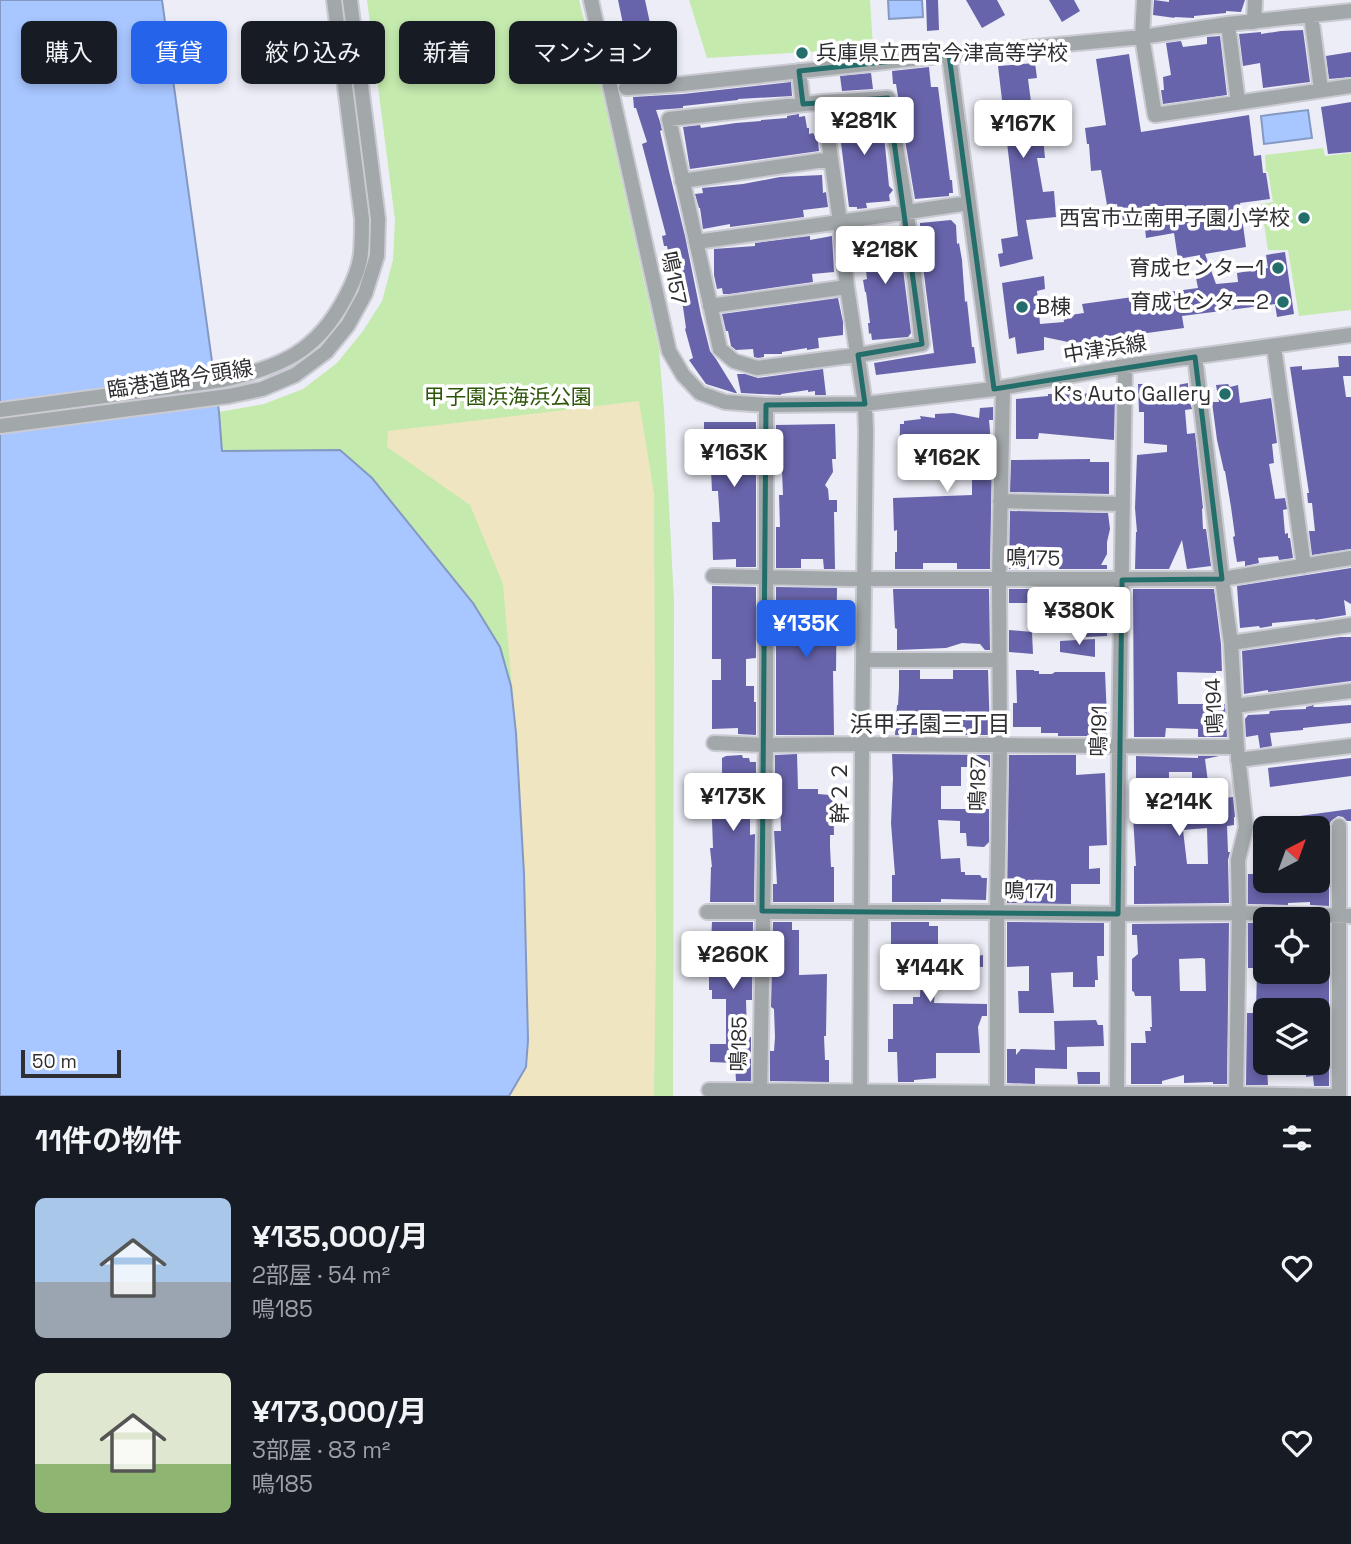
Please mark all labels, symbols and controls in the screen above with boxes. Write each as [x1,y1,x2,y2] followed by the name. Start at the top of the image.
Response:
[21,21,117,84] chip: 購入
[131,21,227,84] chip: 賃貸
[241,21,385,84] chip: 絞り込み
[399,21,495,84] chip: 新着
[509,21,677,84] chip: マンション
[816,39,1068,66] place label: 兵庫県立西宮今津高等学校
[794,45,810,61] marker: 兵庫県立西宮今津高等学校
[815,97,913,157] pin: ¥281K
[974,100,1072,160] pin: ¥167K
[831,105,897,135] text: ¥281K
[990,108,1056,138] text: ¥167K
[1059,204,1290,231] place label: 西宮市立南甲子園小学校
[1296,210,1312,226] marker: 西宮市立南甲子園小学校
[836,226,934,286] pin: ¥218K
[852,234,918,264] text: ¥218K
[656,249,693,307] street label: 鳴157
[1129,254,1264,281] place label: 育成センター1
[1270,260,1286,276] marker: 育成センター1
[1130,288,1269,315] place label: 育成センター2
[1036,293,1071,320] place label: B棟
[1275,294,1291,310] marker: 育成センター2
[1014,299,1030,315] marker: B棟
[1061,329,1149,368] street label: 中津浜線
[105,354,255,403] street label: 臨港道路今頭線
[1054,380,1211,407] place label: K's Auto Gallery
[424,383,592,410] park label: 甲子園浜海浜公園
[1217,386,1233,402] marker: K's Auto Gallery
[685,430,783,489] pin: ¥163K
[898,434,996,494] pin: ¥162K
[700,437,768,467] text: ¥163K
[914,442,980,472] text: ¥162K
[1006,544,1060,571] street label: 鳴175
[1030,588,1128,647] pin: ¥380K
[1043,595,1115,625] text: ¥380K
[757,600,855,660] pin: ¥135K
[773,608,839,638] text: ¥135K
[1199,677,1228,735] street label: 鳴194
[1085,705,1112,757] street label: 鳴191
[850,709,1011,739] district label: 浜甲子園三丁目
[964,756,991,811] street label: 鳴187
[826,761,853,824] street label: 幹２２
[684,774,782,833] pin: ¥173K
[1130,778,1228,838] pin: ¥214K
[700,781,766,811] text: ¥173K
[1145,786,1213,816] text: ¥214K
[1253,816,1330,892] north arrow
[1253,816,1330,1075] map controls
[1004,877,1054,904] street label: 鳴171
[1253,907,1330,984] button: locate
[684,932,782,991] pin: ¥260K
[697,939,769,969] text: ¥260K
[881,944,979,1004] pin: ¥144K
[896,952,964,982] text: ¥144K
[1253,998,1330,1075] button: layers
[725,1016,752,1072] street label: 鳴185
[21,1047,121,1079] scale bar
[32,1049,77,1074] text: 50 m
[1278,1119,1316,1157] icon: filters
[35,1121,182,1160] text: 11件の物件
[252,1217,429,1256] text: ¥135,000/月
[91,1226,175,1310] icon: home
[1278,1249,1316,1287] icon: heart
[252,1260,390,1290] text: 2部屋 · 54 m²
[252,1294,313,1324] text: 鳴185
[252,1392,427,1431] text: ¥173,000/月
[91,1401,175,1485] icon: home
[1278,1424,1316,1462] icon: heart
[252,1435,390,1465] text: 3部屋 · 83 m²
[252,1469,313,1499] text: 鳴185

